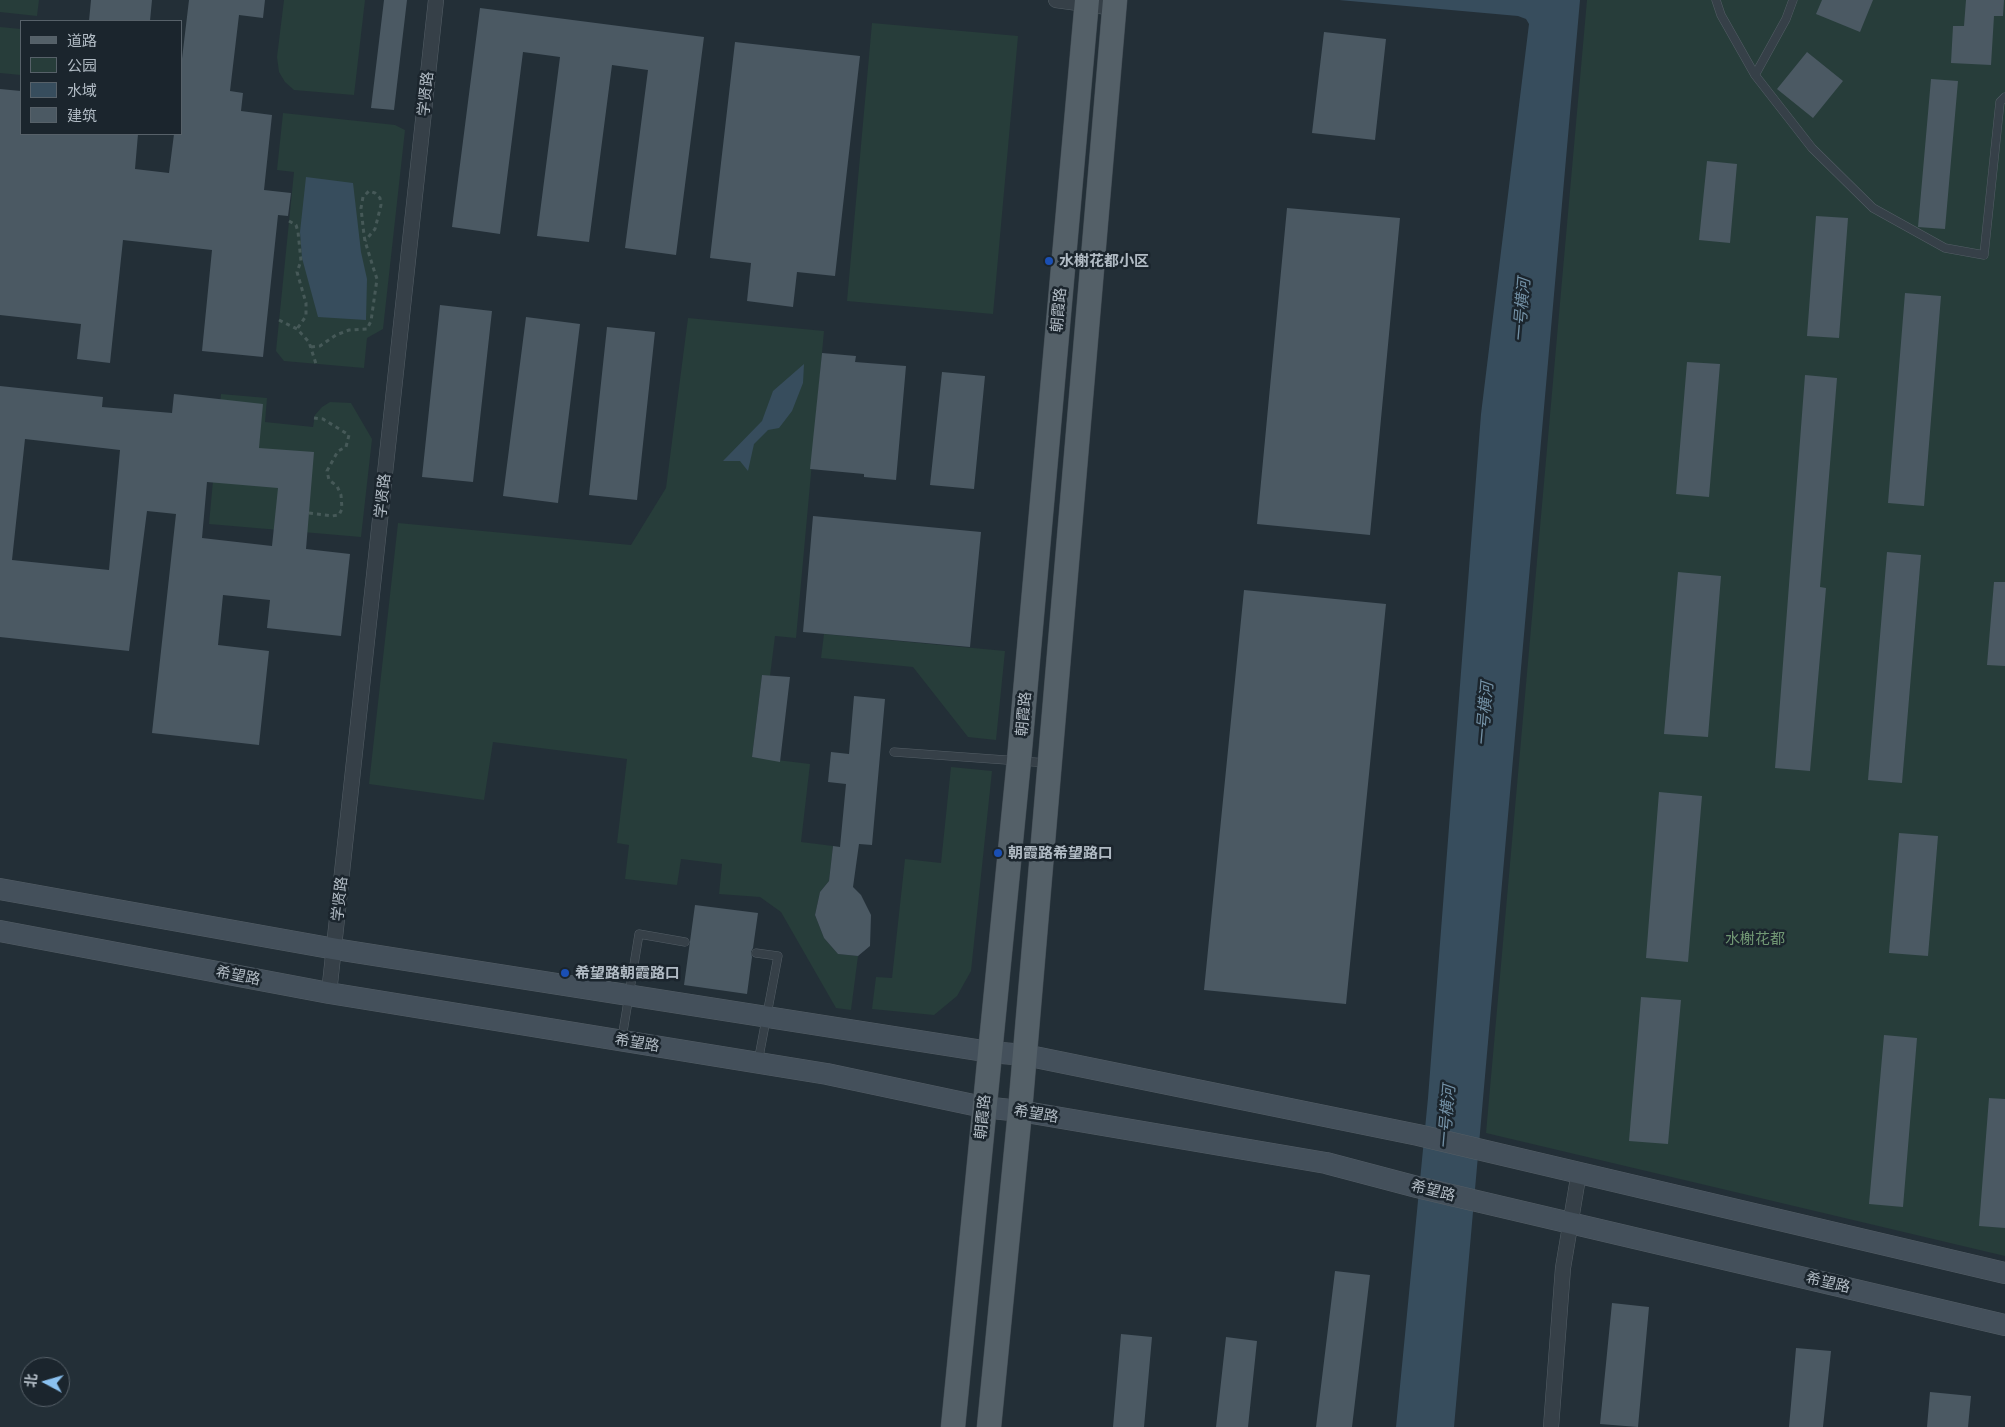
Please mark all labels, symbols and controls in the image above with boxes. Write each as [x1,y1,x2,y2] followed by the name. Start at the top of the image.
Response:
[20,20,182,135] legend
[67,32,97,50] text: 道路
[67,57,97,75] text: 公园
[415,71,437,117] street label: 学贤路
[67,82,97,100] text: 水域
[67,107,97,125] text: 建筑
[1059,252,1149,270] place label: 水榭花都小区
[1043,255,1055,267] marker: 水榭花都小区
[1510,277,1534,343] water label: 一号横河
[1048,287,1070,333] street label: 朝霞路
[372,473,394,519] street label: 学贤路
[1473,681,1497,747] water label: 一号横河
[1013,691,1035,737] street label: 朝霞路
[1008,844,1113,862] place label: 朝霞路希望路口
[992,847,1004,859] marker: 朝霞路希望路口
[329,876,351,922] street label: 学贤路
[1725,930,1785,948] park label: 水榭花都
[214,963,262,989] street label: 希望路
[575,964,680,982] place label: 希望路朝霞路口
[559,967,571,979] marker: 希望路朝霞路口
[613,1031,661,1055] street label: 希望路
[1435,1084,1459,1150] water label: 一号横河
[972,1094,994,1140] street label: 朝霞路
[1012,1102,1060,1126] street label: 希望路
[1409,1177,1457,1205] street label: 希望路
[1804,1269,1852,1297] street label: 希望路
[20,1357,70,1407] north arrow
[22,1373,40,1388] text: 北

